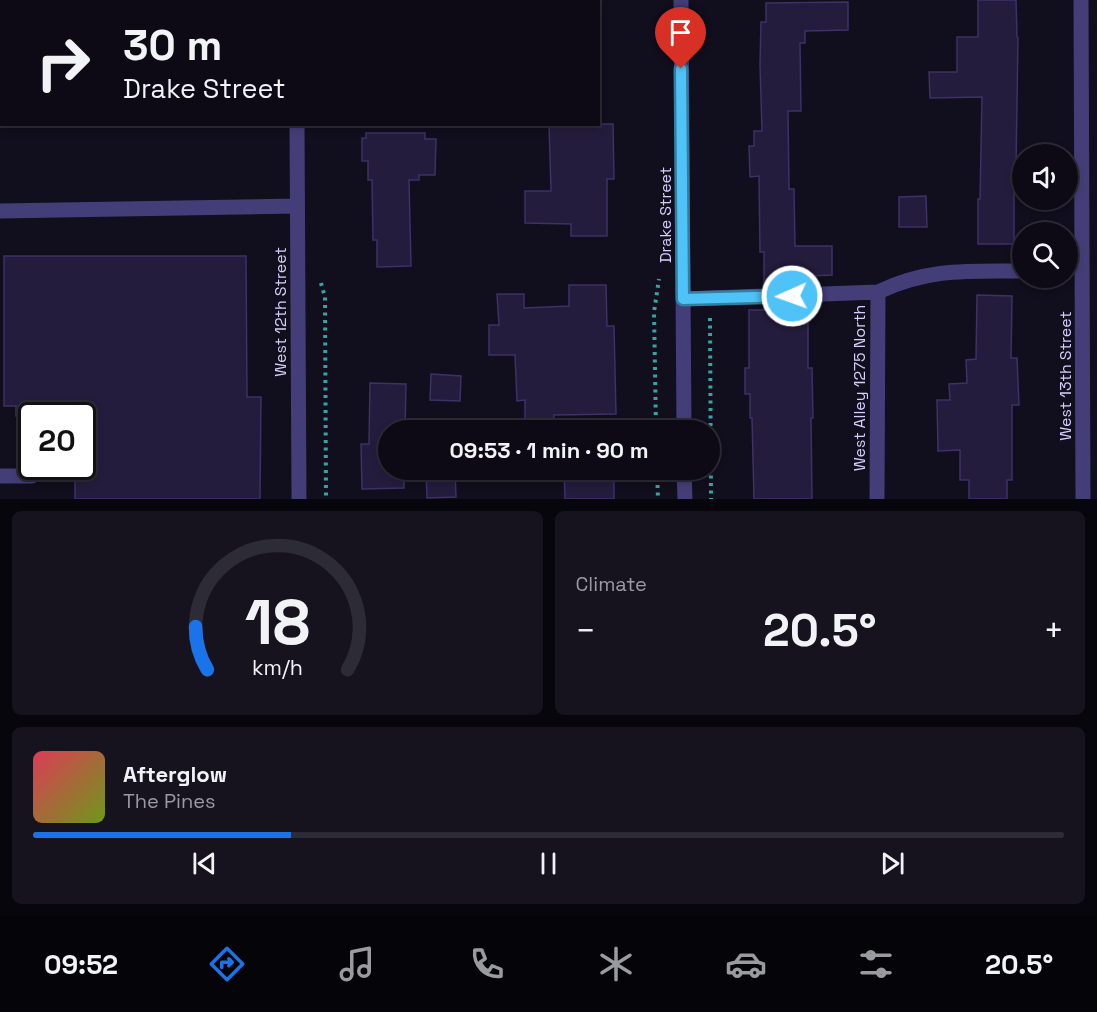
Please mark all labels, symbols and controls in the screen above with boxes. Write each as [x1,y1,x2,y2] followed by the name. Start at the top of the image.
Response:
[655,7,706,69] pin
[664,16,697,49] icon: arrive
[123,19,222,72] text: 30 m
[24,24,102,102] icon: right
[123,71,285,106] text: Drake Street
[1012,144,1078,288] map controls
[1012,144,1078,210] button: sound
[655,167,676,263] street label: Drake Street
[1012,222,1078,288] button: search
[270,247,291,377] street label: West 12th Street
[760,264,824,328] position arrow
[849,305,870,471] street label: West Alley 1275 North
[1055,311,1076,441] street label: West 13th Street
[18,402,96,480] speed limit sign: 20
[450,436,648,464] text: 09:53 · 1 min · 90 m
[576,571,647,597] text: Climate
[244,583,310,662] text: 18
[763,602,877,659] text: 20.5°
[576,610,596,652] text: −
[1044,610,1064,652] text: +
[252,654,303,681] text: km/h
[123,760,227,788] text: Afterglow
[123,788,216,814] text: The Pines
[188,847,221,880] icon: previous
[532,847,565,880] icon: pause
[876,847,909,880] icon: next
[206,943,248,985] icon: directions
[336,943,378,985] icon: music
[466,943,508,985] icon: phone
[595,943,637,985] icon: climate
[725,943,767,985] icon: car
[855,943,897,985] icon: filters
[44,947,118,982] text: 09:52
[985,947,1053,982] text: 20.5°

